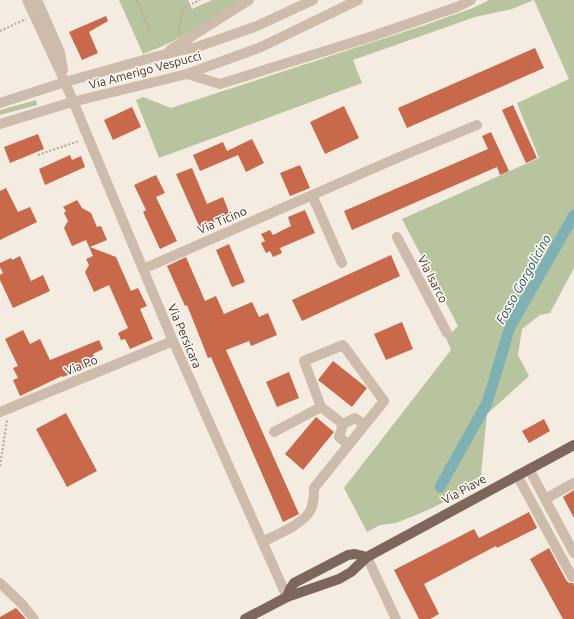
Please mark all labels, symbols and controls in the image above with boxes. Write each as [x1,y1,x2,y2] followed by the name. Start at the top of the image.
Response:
[87,49,203,91] street label: Via Amerigo Vespucci
[195,204,249,236] street label: Via Ticino
[493,232,553,326] water label: Fosso Gorgolicino
[416,253,450,305] street label: Via Isarco
[166,302,204,370] street label: Via Persicara
[63,353,99,377] street label: Via Po
[440,472,488,506] street label: Via Piave

